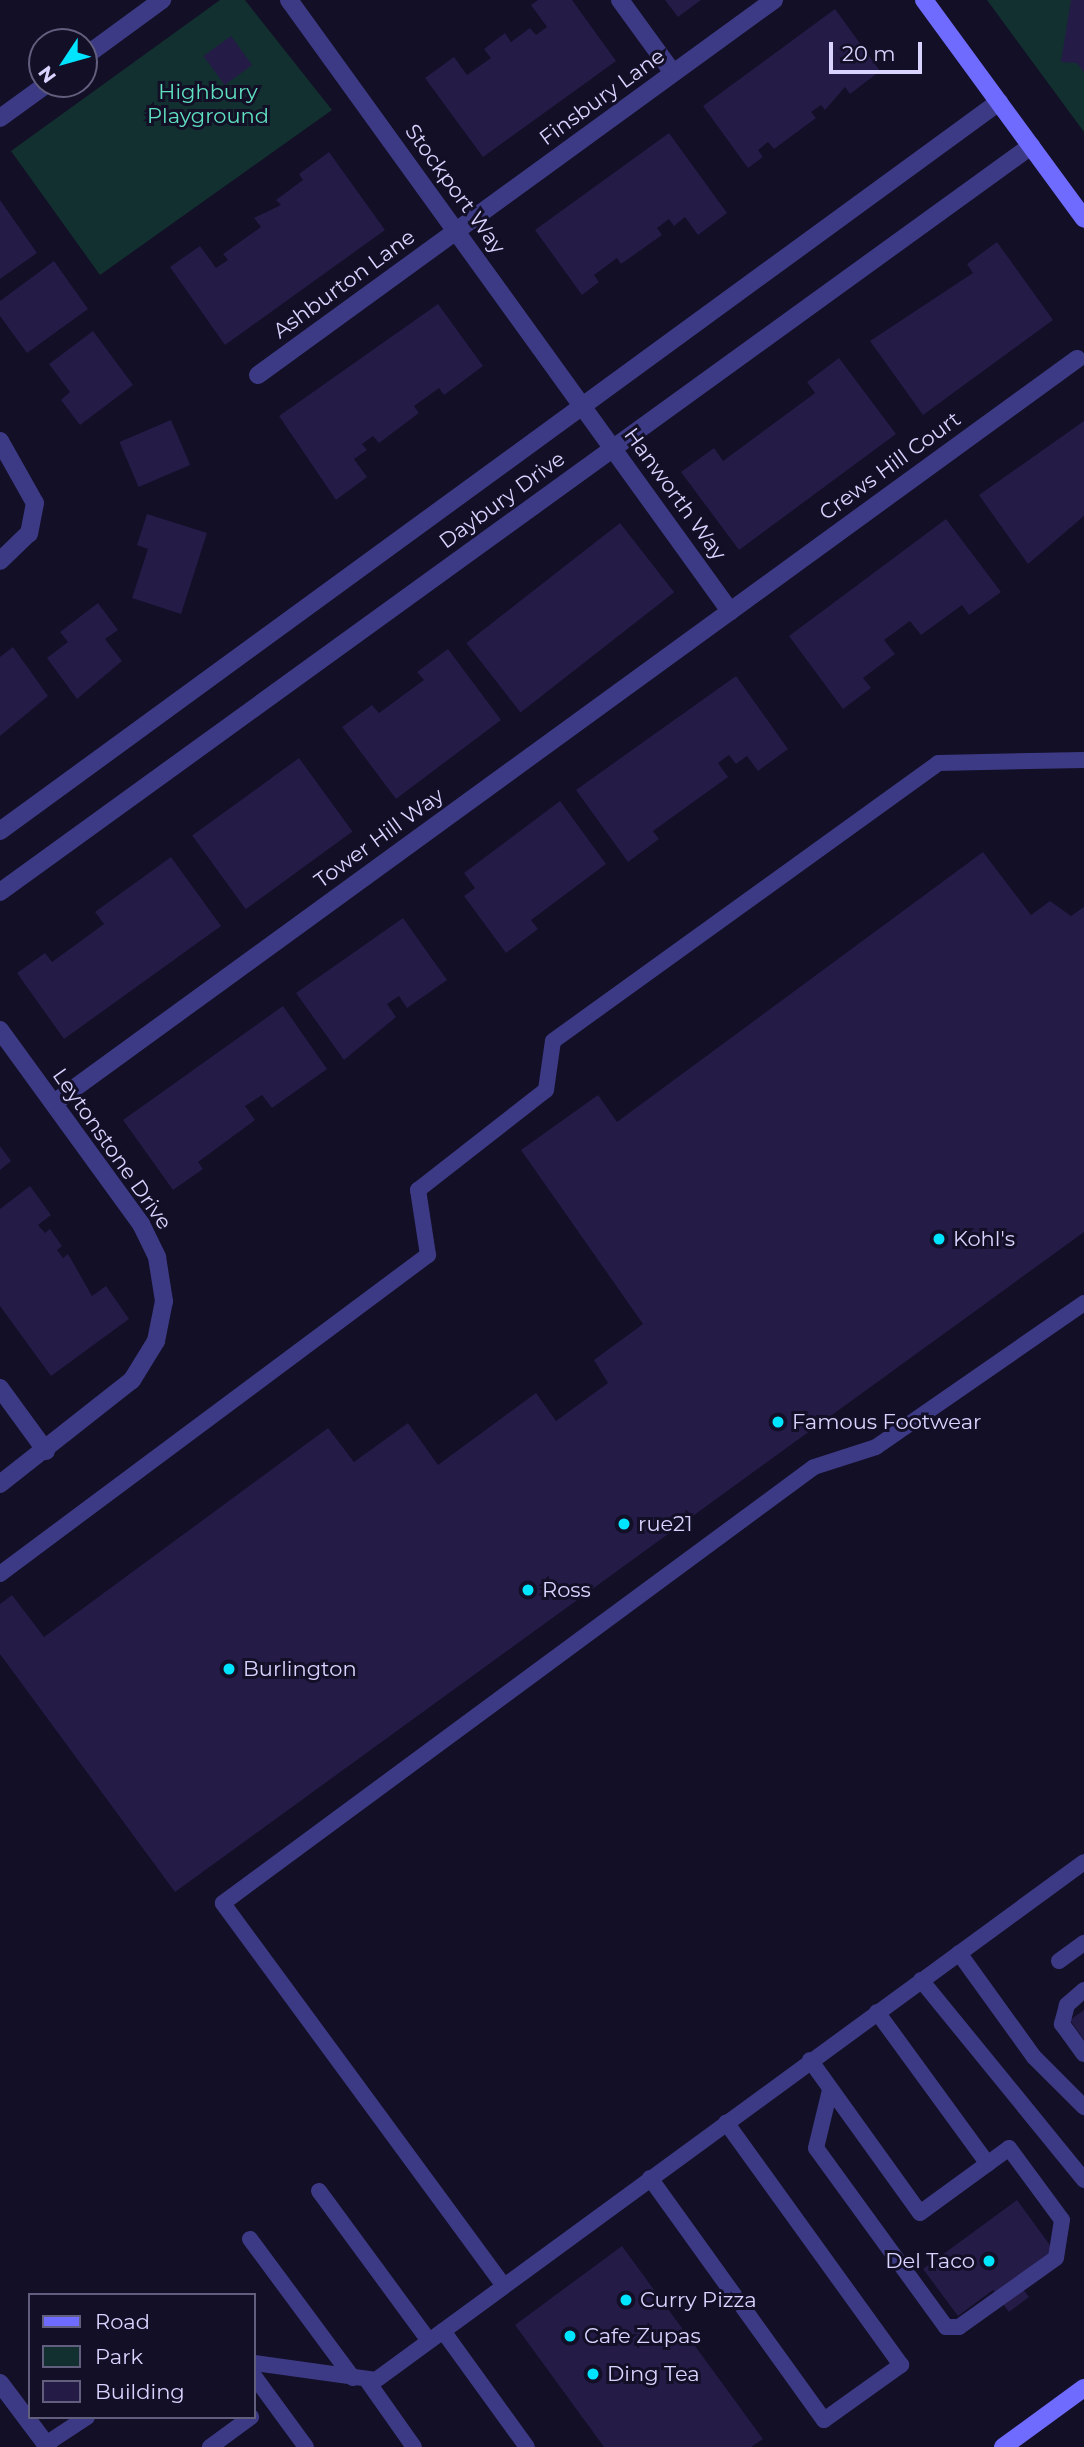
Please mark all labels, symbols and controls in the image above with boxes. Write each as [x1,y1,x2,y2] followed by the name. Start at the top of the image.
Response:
[28,28,98,98] north arrow
[832,28,925,72] scale bar
[842,41,896,66] text: 20 m
[535,43,669,151] street label: Finsbury Lane
[33,61,61,87] text: N
[147,79,269,129] park label: Highbury Playground
[400,119,510,259] street label: Stockport Way
[268,224,420,344] street label: Ashburton Lane
[815,406,965,526] street label: Crews Hill Court
[619,423,731,565] street label: Hanworth Way
[434,446,570,554] street label: Daybury Drive
[309,783,449,893] street label: Tower Hill Way
[47,1064,177,1234] street label: Leytonstone Drive
[953,1226,1015,1252] place label: Kohl's
[931,1231,947,1247] marker: Kohl's
[792,1409,981,1435] place label: Famous Footwear
[770,1414,786,1430] marker: Famous Footwear
[638,1511,693,1537] place label: rue21
[616,1516,632,1532] marker: rue21
[542,1577,591,1603] place label: Ross
[520,1582,536,1598] marker: Ross
[243,1656,357,1682] place label: Burlington
[221,1661,237,1677] marker: Burlington
[885,2248,975,2274] place label: Del Taco
[981,2253,997,2269] marker: Del Taco
[640,2287,757,2313] place label: Curry Pizza
[618,2292,634,2308] marker: Curry Pizza
[28,2293,256,2419] legend
[95,2309,150,2334] text: Road
[584,2323,701,2349] place label: Cafe Zupas
[562,2328,578,2344] marker: Cafe Zupas
[95,2344,143,2369] text: Park
[607,2361,700,2387] place label: Ding Tea
[585,2366,601,2382] marker: Ding Tea
[95,2379,185,2404] text: Building

